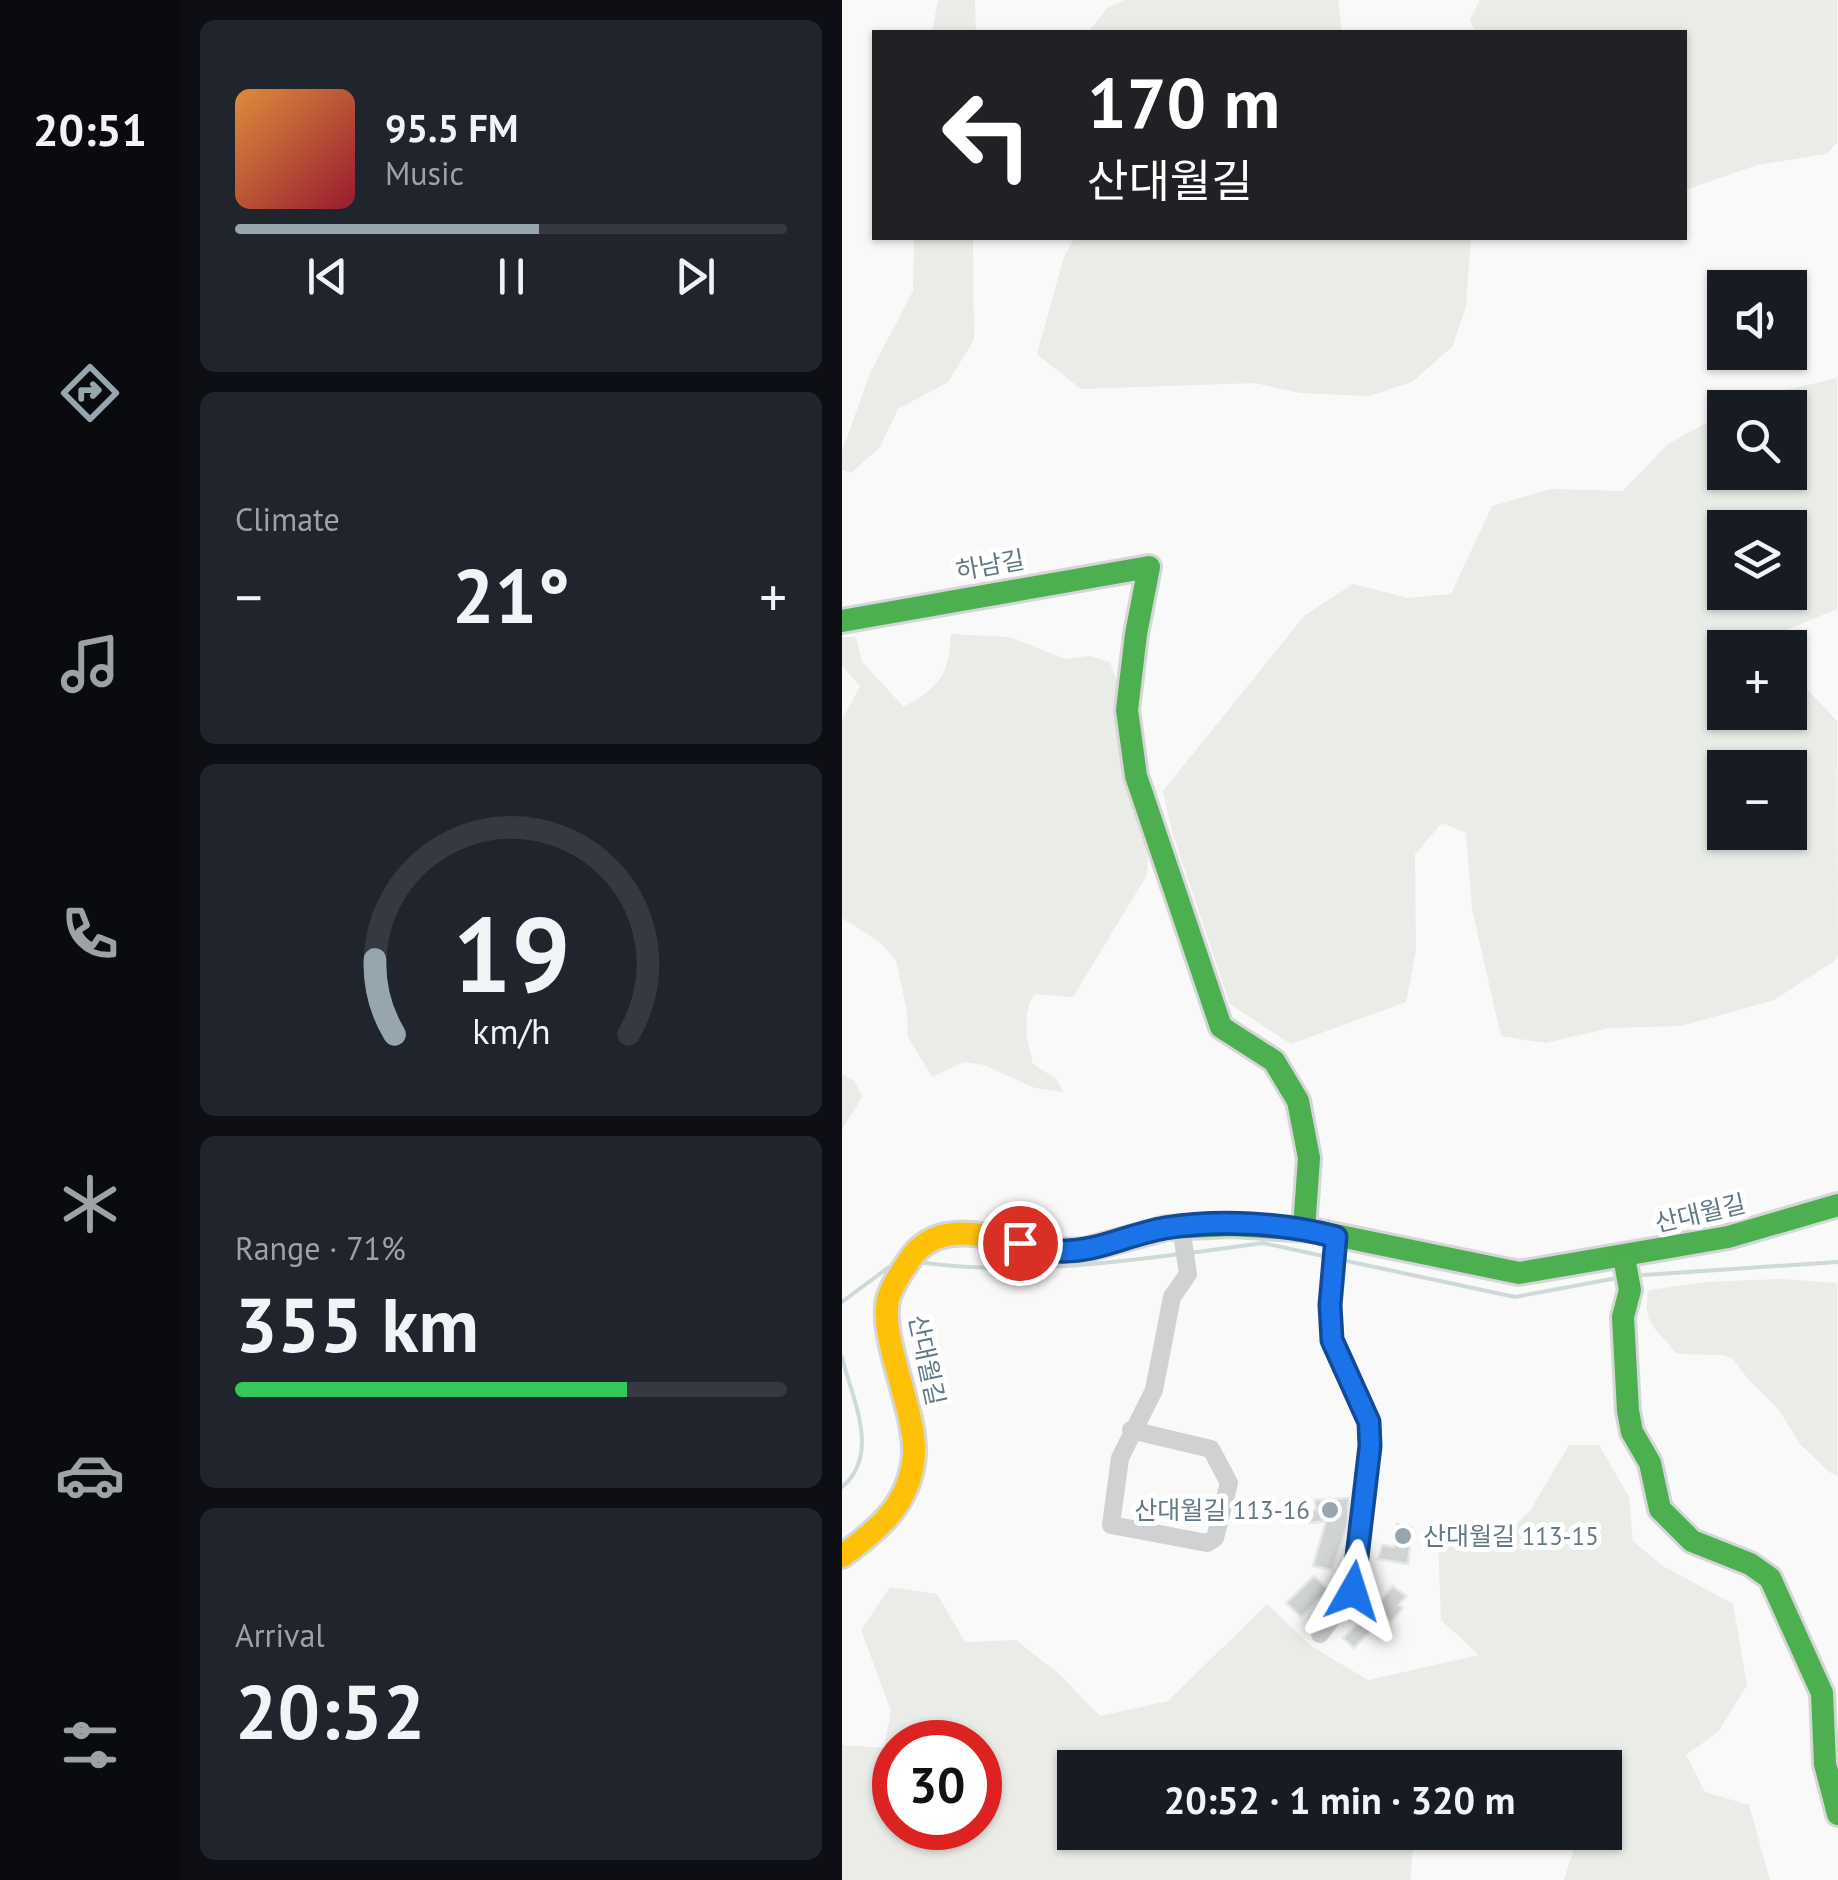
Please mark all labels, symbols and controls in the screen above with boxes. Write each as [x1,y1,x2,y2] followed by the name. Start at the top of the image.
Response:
[1087,57,1280,147] text: 170 m
[922,70,1052,200] icon: left
[33,100,147,158] text: 20:51
[385,103,518,152] text: 95.5 FM
[1087,151,1253,209] text: 산대월길
[385,152,464,194] text: Music
[300,249,355,304] icon: previous
[484,249,539,304] icon: pause
[668,249,723,304] icon: next
[1707,270,1807,850] map controls
[1707,270,1807,370] button: sound
[55,358,125,428] icon: directions
[1707,390,1807,490] button: search
[235,498,340,540] text: Climate
[1707,510,1807,610] button: layers
[953,543,1027,587] street label: 하남길
[452,547,570,644] text: 21°
[235,561,263,632] text: −
[759,561,787,632] text: +
[55,629,125,699] icon: music
[1707,630,1807,730] button: +
[1707,750,1807,850] button: −
[452,886,570,1021] text: 19
[55,899,125,969] icon: phone
[472,1008,550,1054] text: km/h
[55,1169,125,1239] icon: climate
[1652,1187,1748,1239] street label: 산대월길
[978,1201,1063,1286] pin
[993,1216,1048,1271] icon: arrive
[235,1227,406,1269] text: Range · 71%
[235,1276,479,1373] text: 355 km
[902,1312,952,1408] street label: 산대월길
[55,1440,125,1510] icon: car
[1134,1494,1310,1526] place label: 산대월길 113-16
[1319,1499,1341,1521] marker: 산대월길 113-16
[1423,1520,1599,1552] place label: 산대월길 113-15
[1392,1525,1414,1547] marker: 산대월길 113-15
[1301,1539,1405,1643] position arrow
[235,1614,325,1656] text: Arrival
[235,1663,425,1760] text: 20:52
[55,1710,125,1780] icon: filters
[872,1720,1002,1850] speed limit sign: 30
[1164,1775,1515,1824] text: 20:52 · 1 min · 320 m

